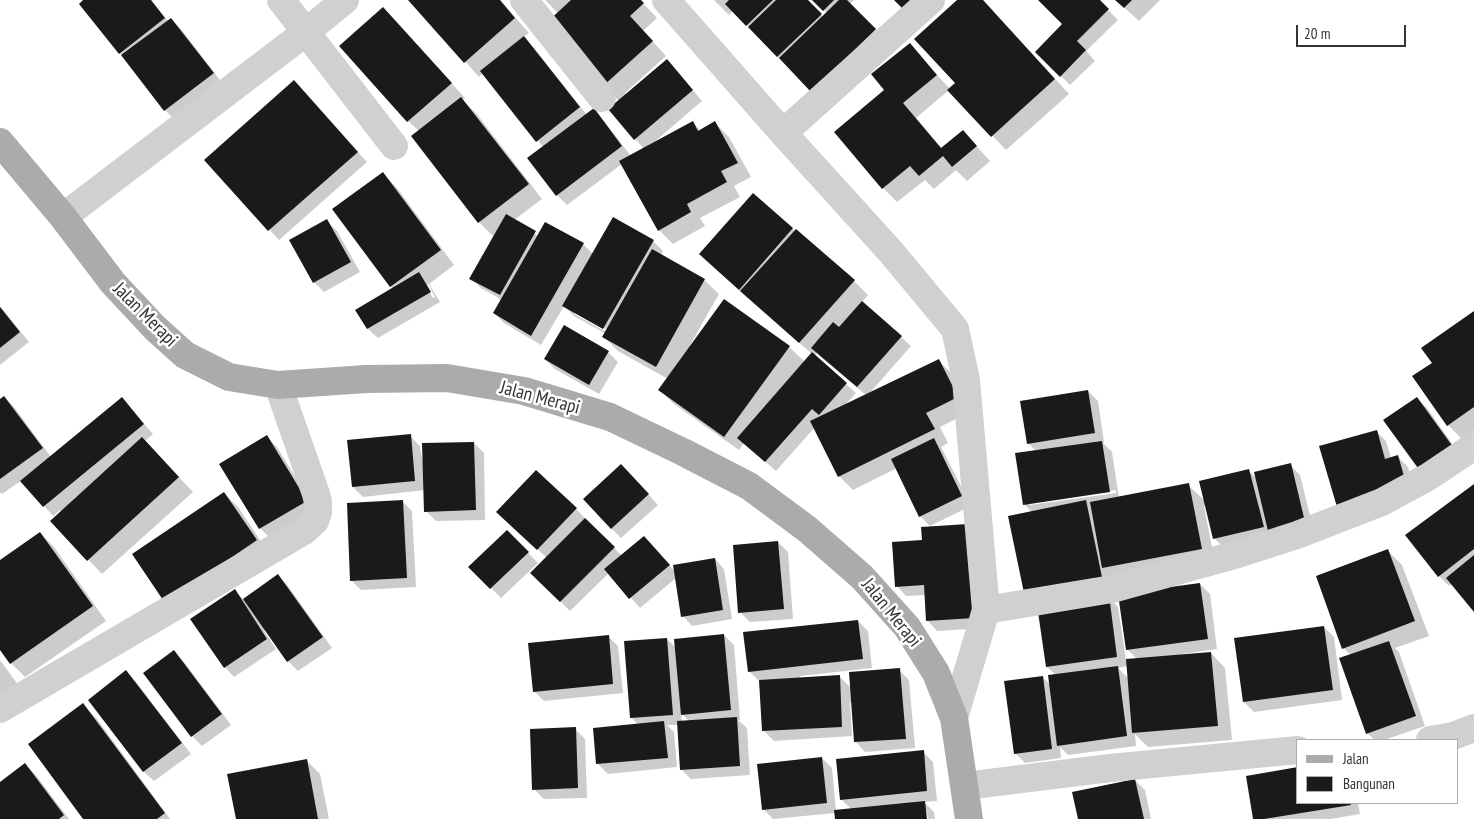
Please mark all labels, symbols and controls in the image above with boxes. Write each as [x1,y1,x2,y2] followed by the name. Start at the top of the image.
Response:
[1299,15,1409,47] scale bar
[1304,24,1330,43] text: 20 m
[108,278,182,352] street label: Jalan Merapi
[498,376,582,420] street label: Jalan Merapi
[856,574,926,652] street label: Jalan Merapi
[1296,739,1459,804] legend
[1343,749,1369,768] text: Jalan
[1343,774,1395,793] text: Bangunan

